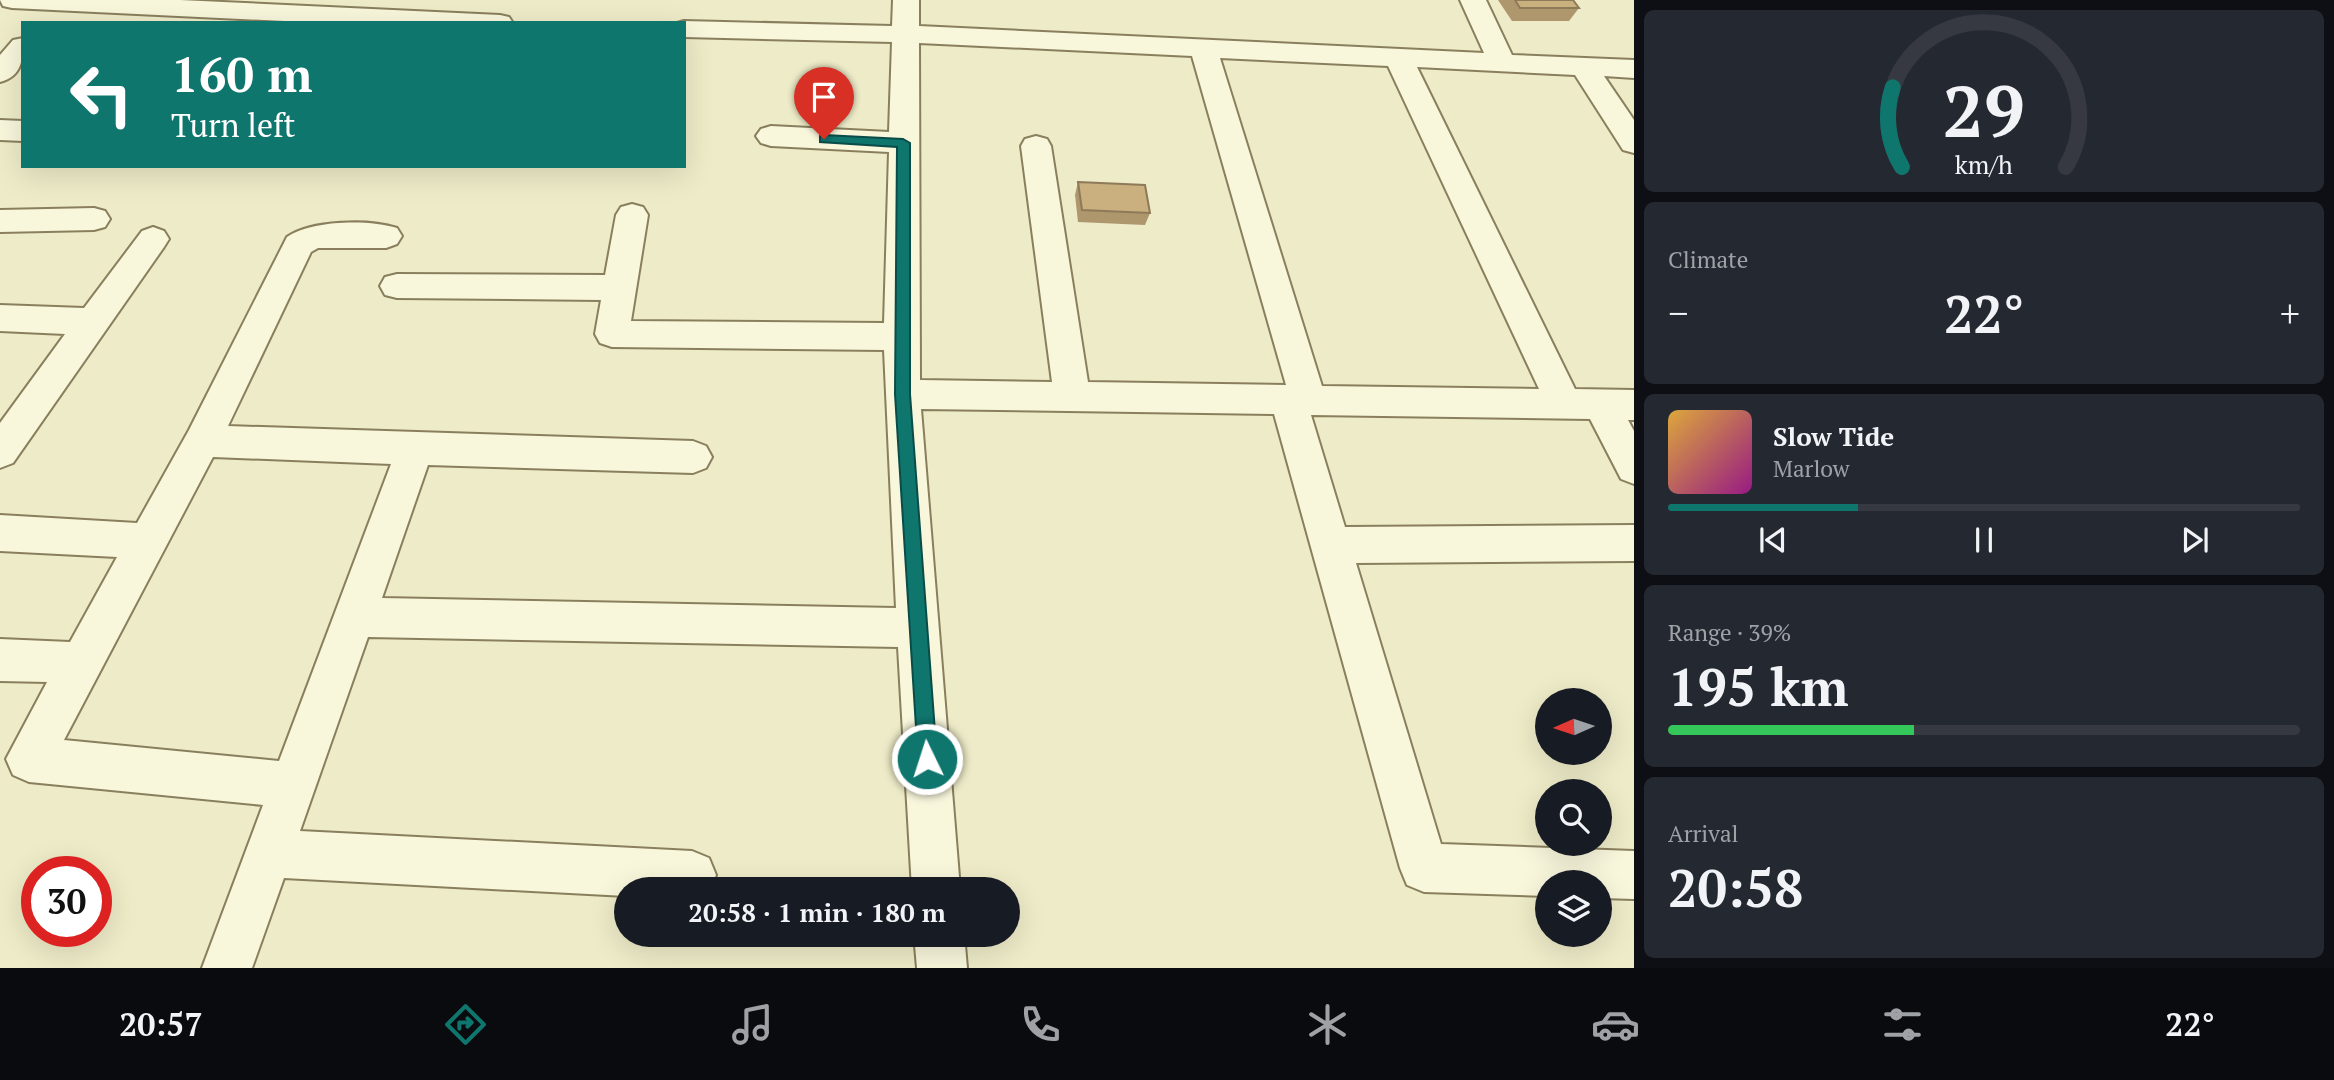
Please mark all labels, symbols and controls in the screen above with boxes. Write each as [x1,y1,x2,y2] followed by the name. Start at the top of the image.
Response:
[171,41,313,106] text: 160 m
[56,49,147,140] icon: left
[1943,61,2025,158] text: 29
[794,67,854,139] pin
[805,78,843,116] icon: arrive
[171,104,295,146] text: Turn left
[1955,148,2013,181] text: km/h
[1668,244,1748,275] text: Climate
[1944,279,2024,348] text: 22°
[1668,288,1688,338] text: −
[2280,288,2300,338] text: +
[1773,419,1894,453] text: Slow Tide
[1773,453,1850,484] text: Marlow
[1754,521,1792,559] icon: previous
[1965,521,2003,559] icon: pause
[2176,521,2214,559] icon: next
[1668,617,1791,648] text: Range · 39%
[1668,652,1849,721] text: 195 km
[1535,688,1612,765] north arrow
[1535,688,1612,947] map controls
[890,722,964,796] position arrow
[1535,779,1612,856] button: search
[1668,818,1739,849] text: Arrival
[1668,853,1803,922] text: 20:58
[21,856,112,947] speed limit sign: 30
[1535,870,1612,947] button: layers
[688,895,946,929] text: 20:58 · 1 min · 180 m
[441,1000,490,1049] icon: directions
[728,1000,777,1049] icon: music
[1016,1000,1065,1049] icon: phone
[1303,1000,1352,1049] icon: climate
[1591,1000,1640,1049] icon: car
[1878,1000,1927,1049] icon: filters
[119,1003,203,1045] text: 20:57
[2165,1003,2215,1045] text: 22°

